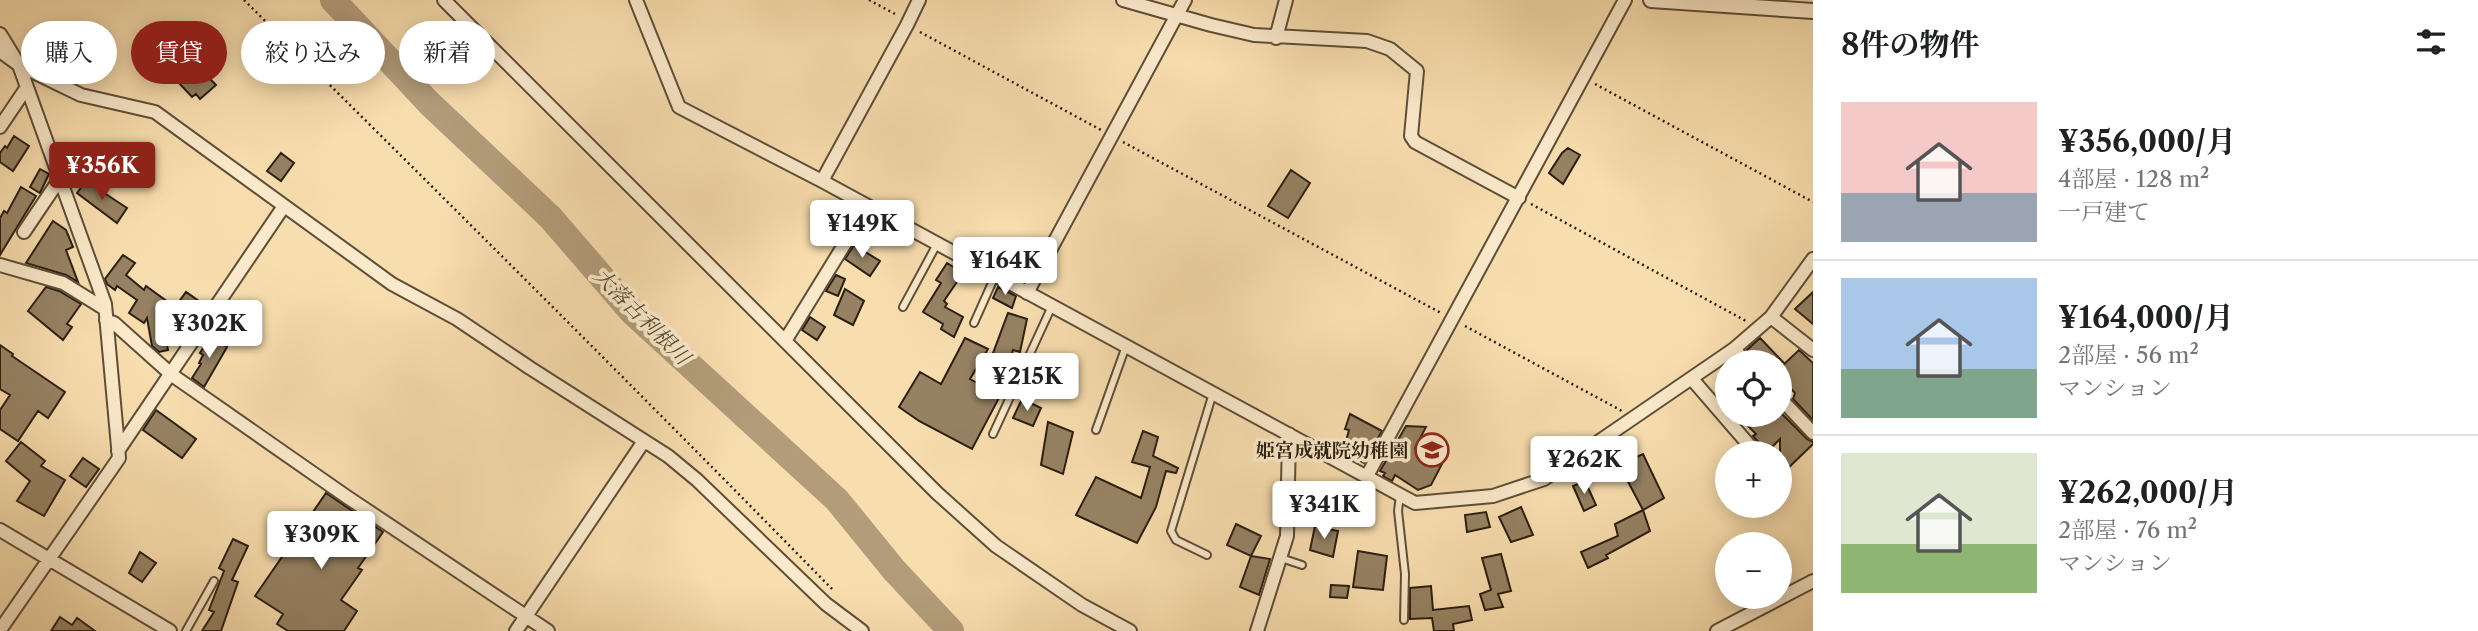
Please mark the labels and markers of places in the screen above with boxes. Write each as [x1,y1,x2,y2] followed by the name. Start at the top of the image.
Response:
[53,142,151,202] pin: ¥356K
[813,201,911,260] pin: ¥149K
[956,238,1054,297] pin: ¥164K
[160,300,258,360] pin: ¥302K
[978,354,1076,413] pin: ¥215K
[1413,431,1451,469] school or university icon: 姫宮成就院幼稚園
[1535,436,1633,496] pin: ¥262K
[1256,439,1408,462] place label: 姫宮成就院幼稚園
[1275,482,1373,541] pin: ¥341K
[272,512,370,571] pin: ¥309K

